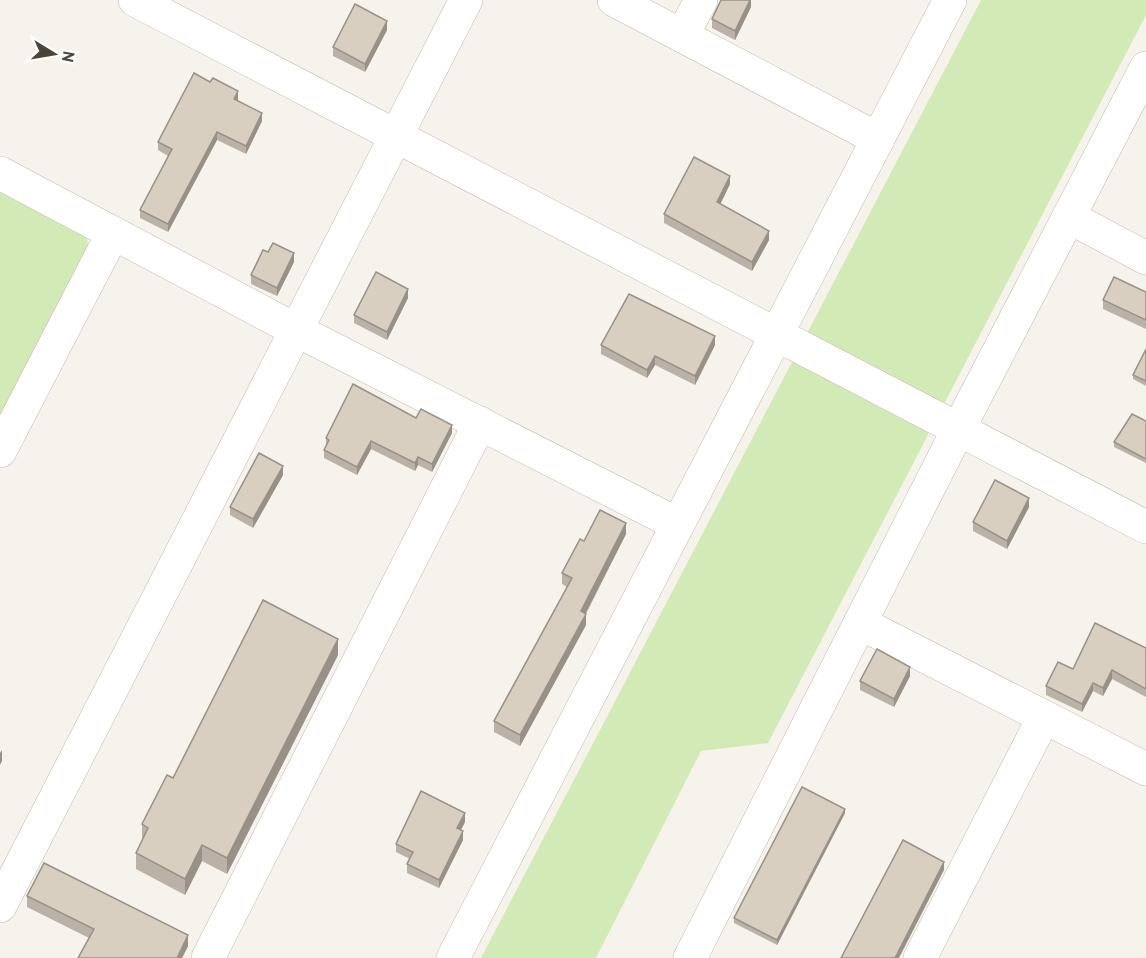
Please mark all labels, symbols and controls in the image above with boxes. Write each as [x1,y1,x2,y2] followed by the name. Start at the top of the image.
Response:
[24,24,84,84] north arrow
[58,50,80,64] text: N

